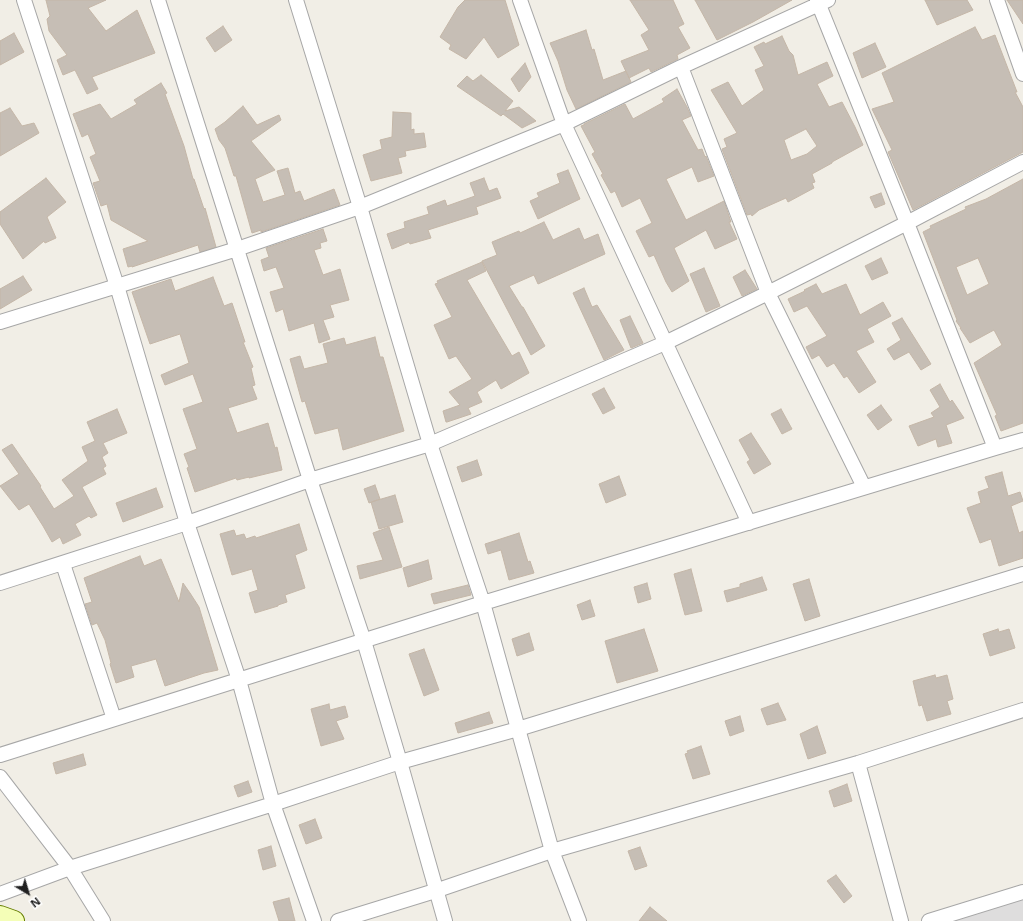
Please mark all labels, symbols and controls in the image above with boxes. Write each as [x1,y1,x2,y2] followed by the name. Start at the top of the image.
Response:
[8,873,48,913] north arrow
[28,894,44,912] text: N

